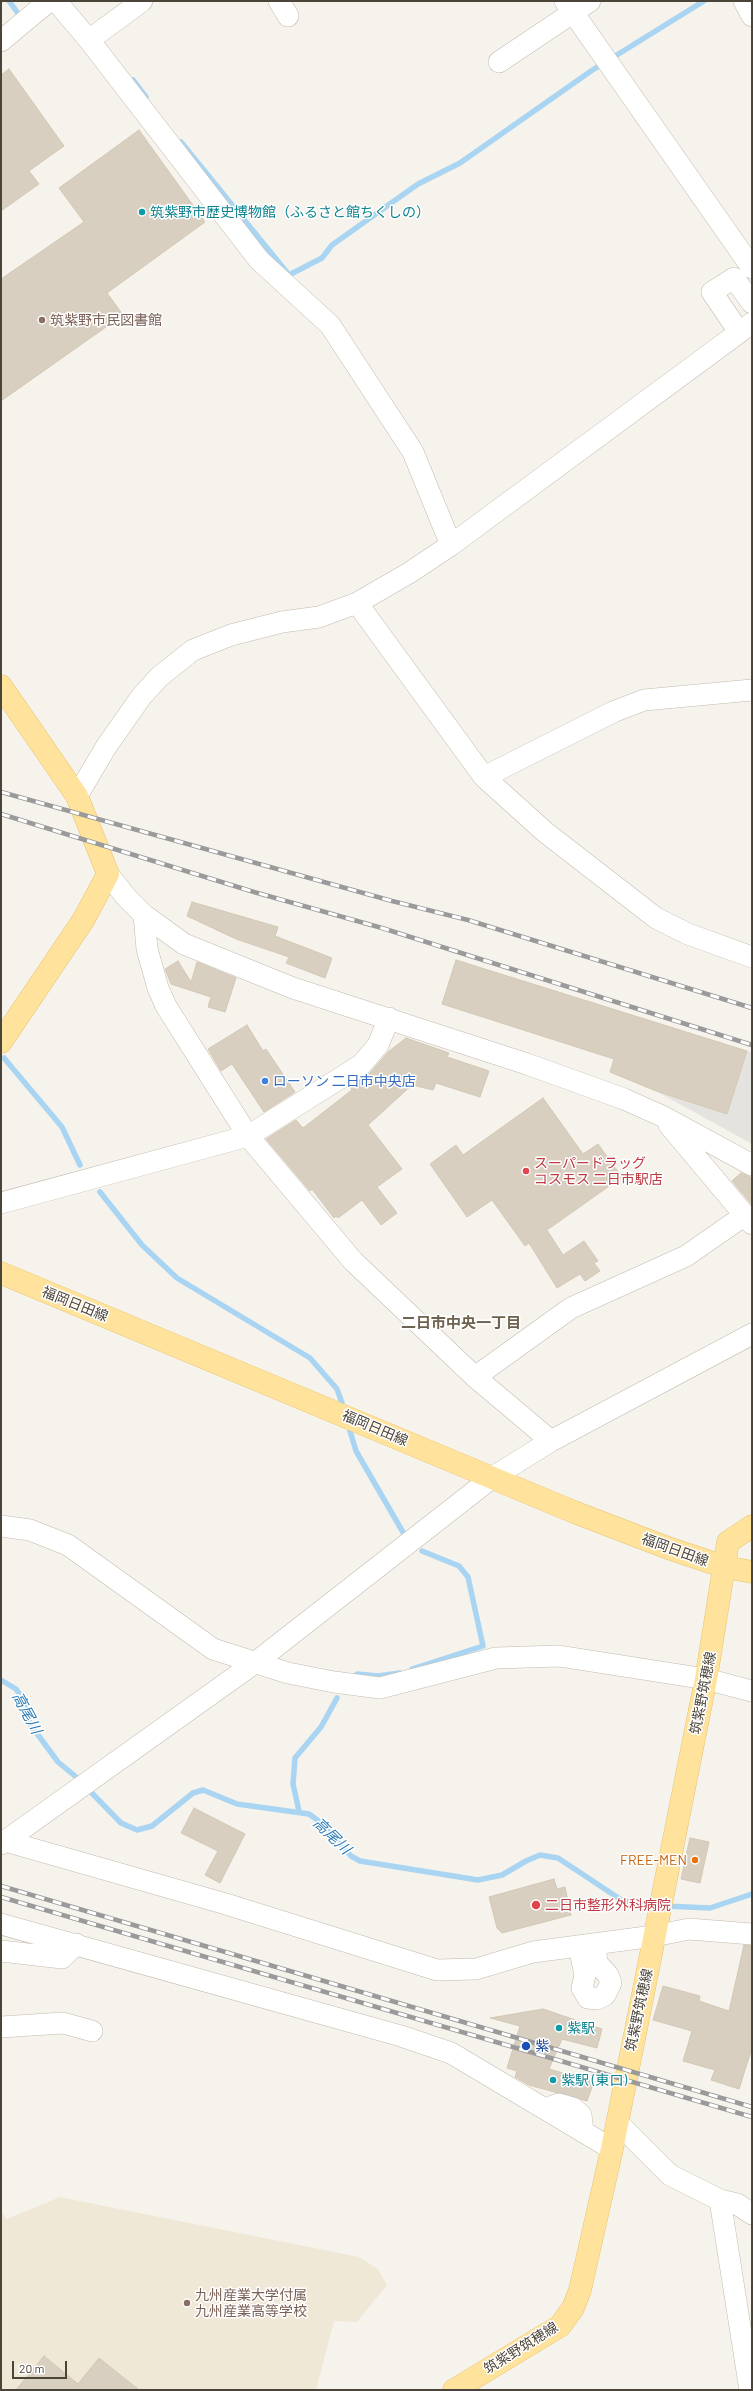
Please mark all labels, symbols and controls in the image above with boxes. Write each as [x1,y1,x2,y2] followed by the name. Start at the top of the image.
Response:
[150,204,430,220] place label: 筑紫野市歴史博物館（ふるさと館ちくしの）
[137,207,147,217] marker: 筑紫野市歴史博物館（ふるさと館ちくしの）
[50,312,162,328] place label: 筑紫野市民図書館
[37,315,47,325] marker: 筑紫野市民図書館
[273,1073,416,1089] place label: ローソン 二日市中央店
[260,1076,270,1086] marker: ローソン 二日市中央店
[534,1155,663,1188] place label: スーパードラッグ コスモス 二日市駅店
[521,1166,531,1176] marker: スーパードラッグ コスモス 二日市駅店
[39,1283,111,1325] street label: 福岡日田線
[401,1314,521,1332] district label: 二日市中央一丁目
[340,1407,410,1449] street label: 福岡日田線
[639,1530,711,1570] street label: 福岡日田線
[687,1650,719,1736] street label: 筑紫野筑穂線
[8,1689,46,1737] water label: 高尾川
[310,1814,354,1858] water label: 高尾川
[620,1852,687,1868] place label: FREE-MEN
[690,1855,700,1865] marker: FREE-MEN
[545,1897,671,1913] place label: 二日市整形外科病院
[530,1899,542,1911] marker: 二日市整形外科病院
[622,1967,656,2053] street label: 筑紫野筑穂線
[567,2020,595,2036] place label: 紫駅
[554,2023,564,2033] marker: 紫駅
[535,2038,549,2054] place label: 紫
[520,2040,532,2052] marker: 紫
[561,2072,627,2088] place label: 紫駅 (東口)
[548,2075,558,2085] marker: 紫駅 (東口)
[195,2287,307,2320] place label: 九州産業大学付属 九州産業高等学校
[182,2298,192,2308] marker: 九州産業大学付属 九州産業高等学校
[481,2319,561,2377] street label: 筑紫野筑穂線
[14,2353,69,2379] scale bar
[19,2361,45,2375] text: 20 m

